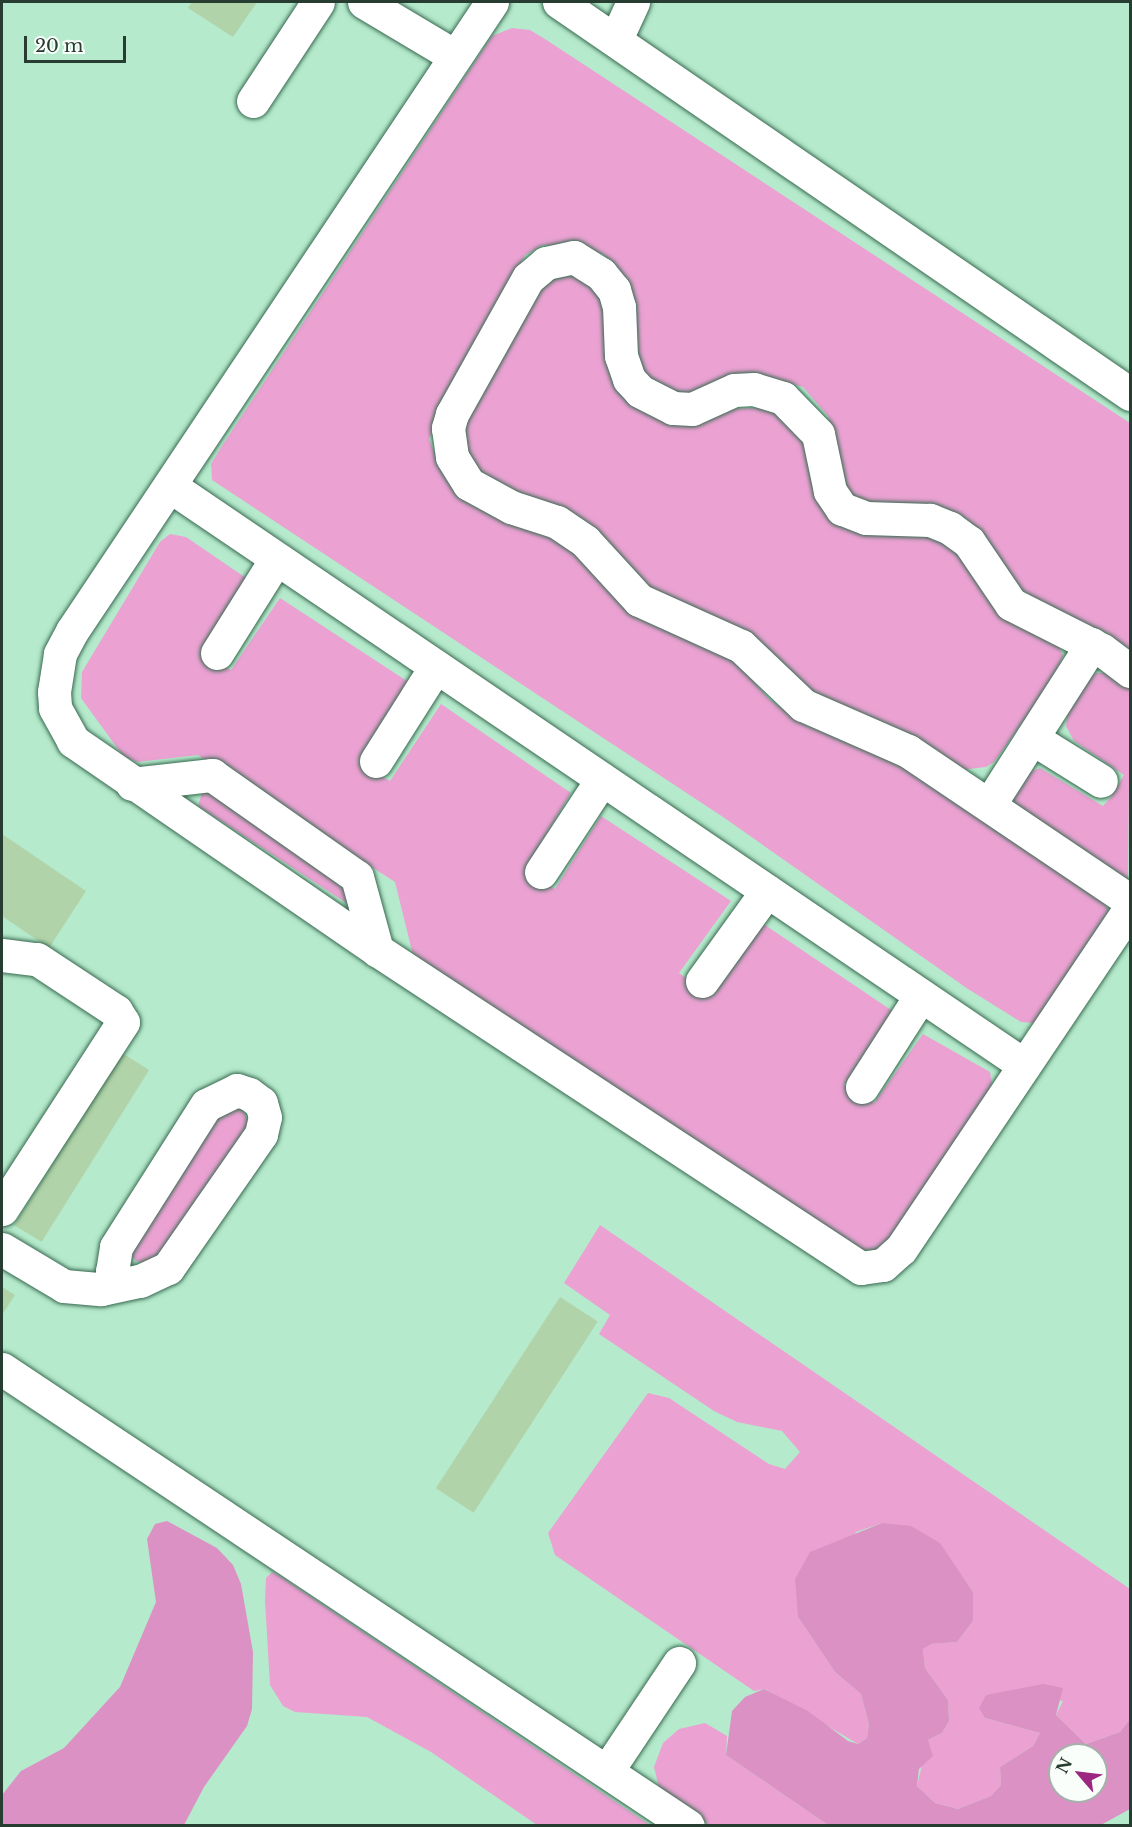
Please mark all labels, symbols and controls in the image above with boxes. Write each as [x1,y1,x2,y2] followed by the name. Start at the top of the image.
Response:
[27,24,129,62] scale bar
[35,35,83,57] text: 20 m
[1048,1743,1108,1803] north arrow
[1052,1754,1076,1777] text: N

